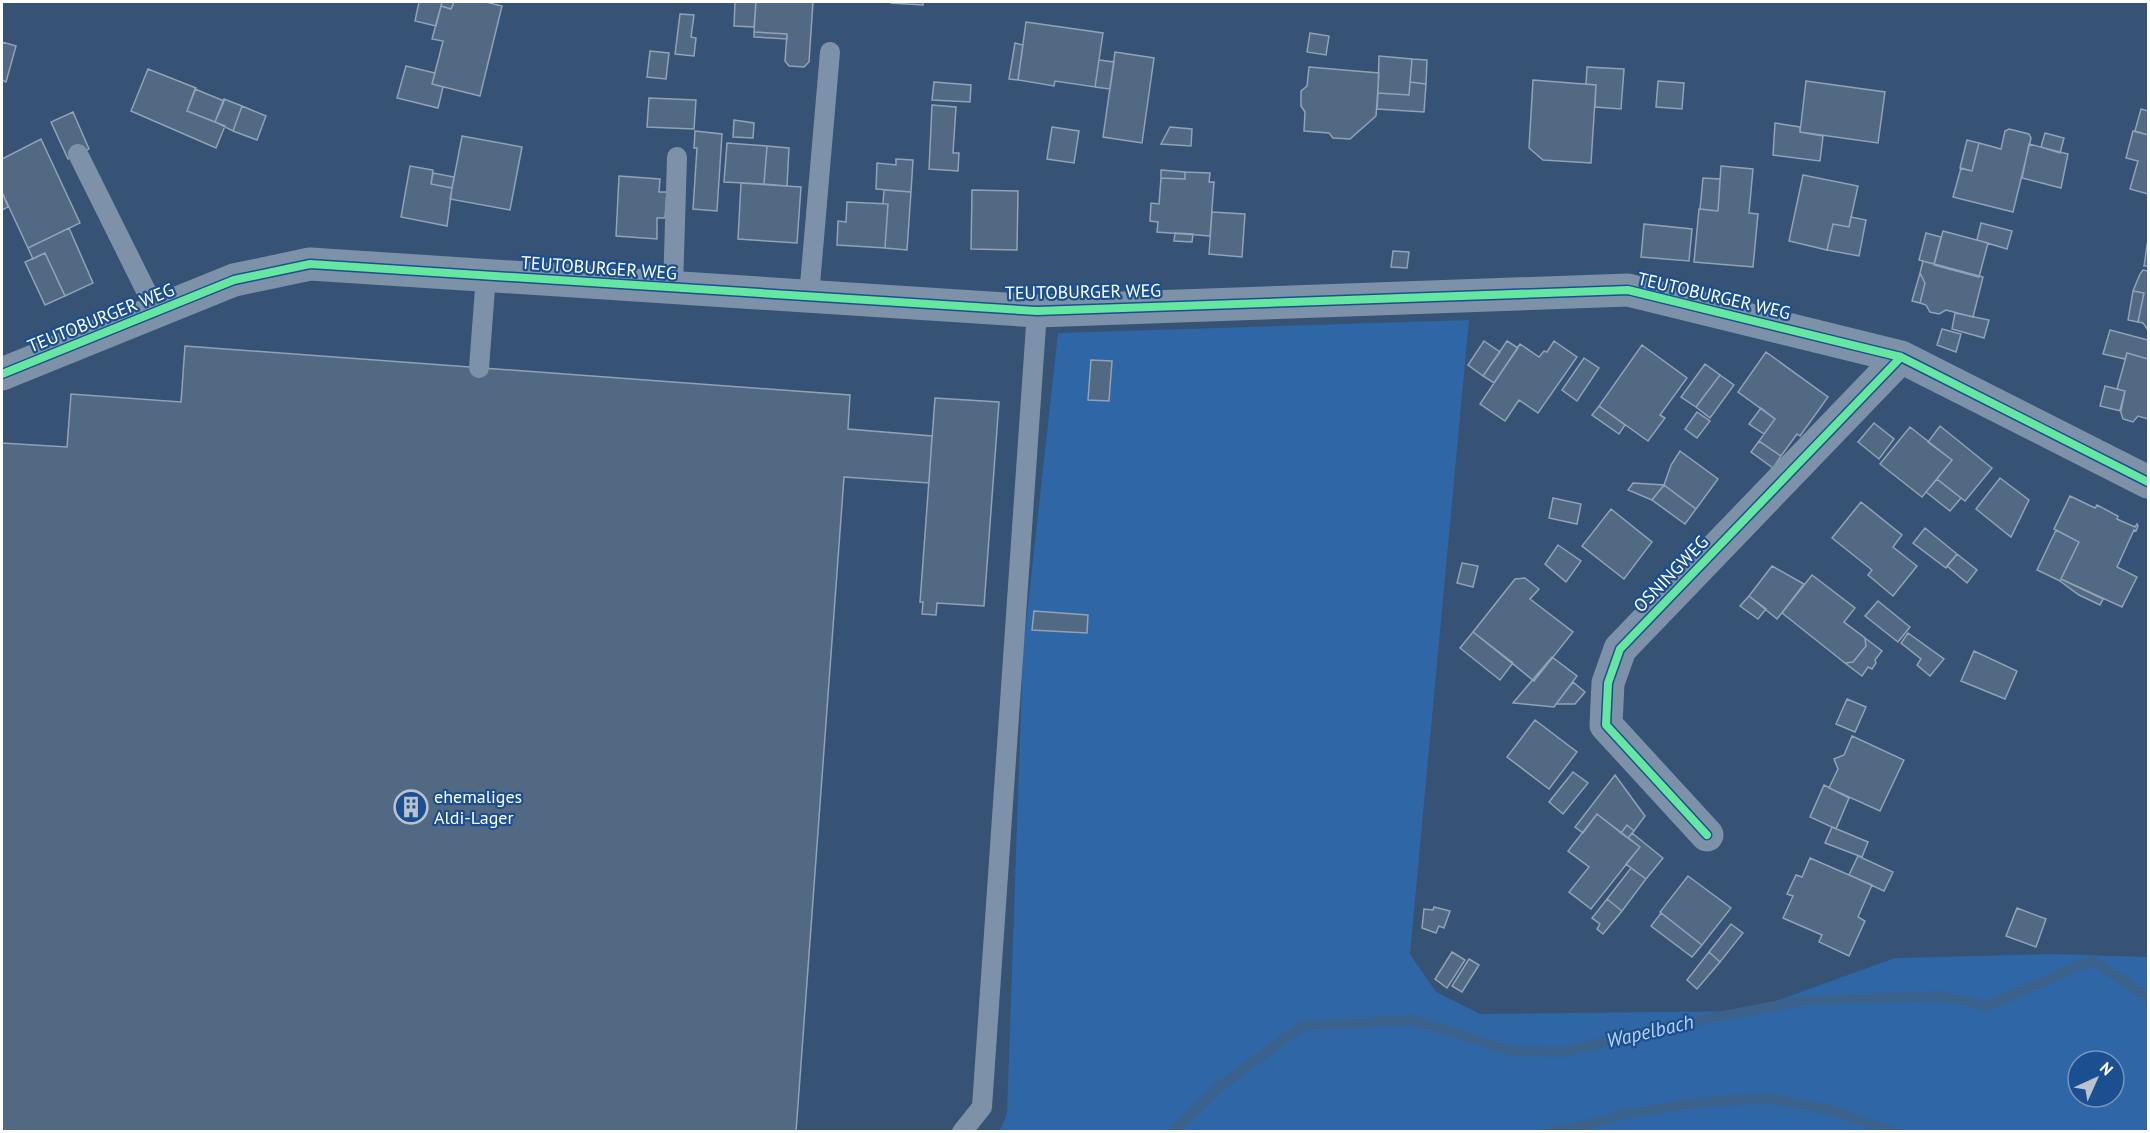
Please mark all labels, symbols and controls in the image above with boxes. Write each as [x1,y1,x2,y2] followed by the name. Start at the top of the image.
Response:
[520,251,678,284] street label: TEUTOBURGER WEG
[1635,267,1793,324] street label: TEUTOBURGER WEG
[24,278,178,357] street label: TEUTOBURGER WEG
[1005,279,1161,304] street label: TEUTOBURGER WEG
[1628,530,1713,617] street label: OSNINGWEG
[434,785,522,829] place label: ehemaliges Aldi-Lager
[393,789,429,825] building icon: ehemaliges Aldi-Lager
[1604,1008,1696,1054] water label: Wapelbach
[2066,1049,2126,1109] north arrow
[2096,1058,2117,1079] text: N

